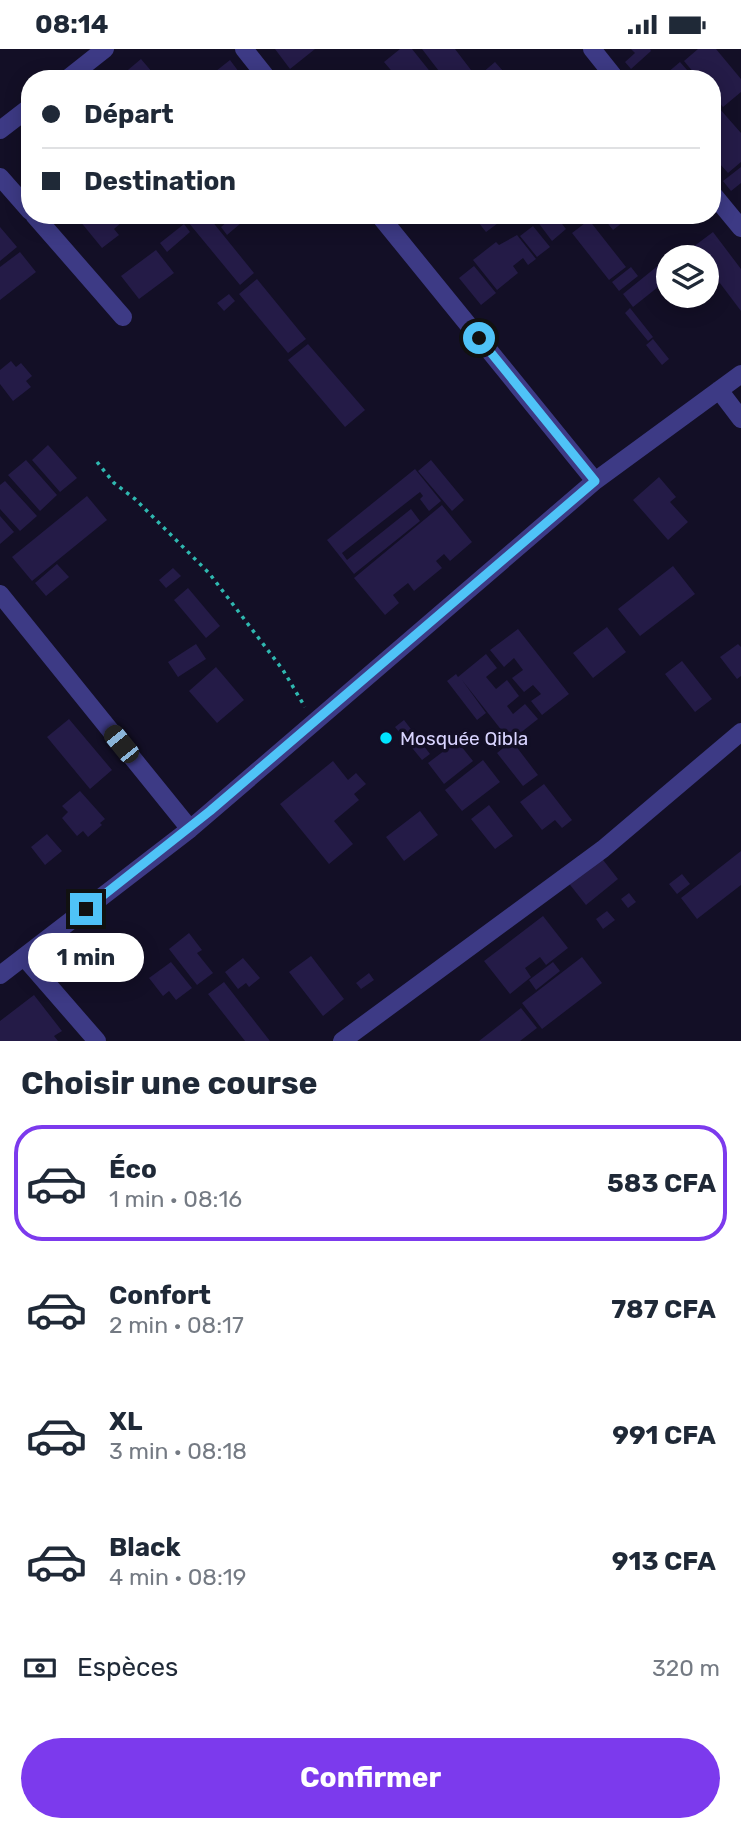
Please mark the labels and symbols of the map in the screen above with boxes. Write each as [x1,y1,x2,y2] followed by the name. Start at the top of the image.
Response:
[463,322,495,354] route start
[100,721,143,767] car
[400,727,528,750] place label: Mosquée Qibla
[378,730,394,746] marker: Mosquée Qibla
[70,893,102,925] route end
[28,933,144,983] callout: 1 min

